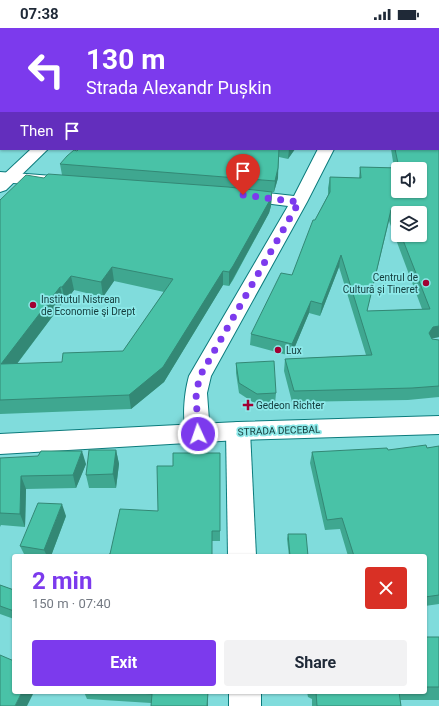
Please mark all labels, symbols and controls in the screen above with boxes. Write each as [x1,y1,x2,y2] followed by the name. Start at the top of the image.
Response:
[20,5,59,23] text: 07:38
[86,43,165,76] text: 130 m
[20,44,72,96] icon: left
[86,77,272,98] text: Strada Alexandr Pușkin
[61,120,83,142] icon: arrive
[20,122,53,140] text: Then
[226,154,260,195] pin
[232,160,254,182] icon: arrive
[391,162,427,242] map controls
[391,162,427,198] button: sound
[391,206,427,242] button: layers
[343,272,418,296] place label: Centrul de Cultură și Tineret
[421,278,431,288] marker: Centrul de Cultură și Tineret
[41,294,135,317] place label: Institutul Nistrean de Economie şi Drept
[28,300,38,310] marker: Institutul Nistrean de Economie şi Drept
[273,345,283,355] marker: Lux
[286,345,302,356] place label: Lux
[243,400,253,410] marker: Gedeon Richter
[256,400,325,411] place label: Gedeon Richter
[177,413,219,455] position arrow
[238,424,321,437] street label: STRADA DECEBAL
[32,567,92,595] text: 2 min
[365,567,407,609] button: close
[32,596,111,611] text: 150 m · 07:40
[32,640,216,686] button: Exit
[224,640,407,686] button: Share

